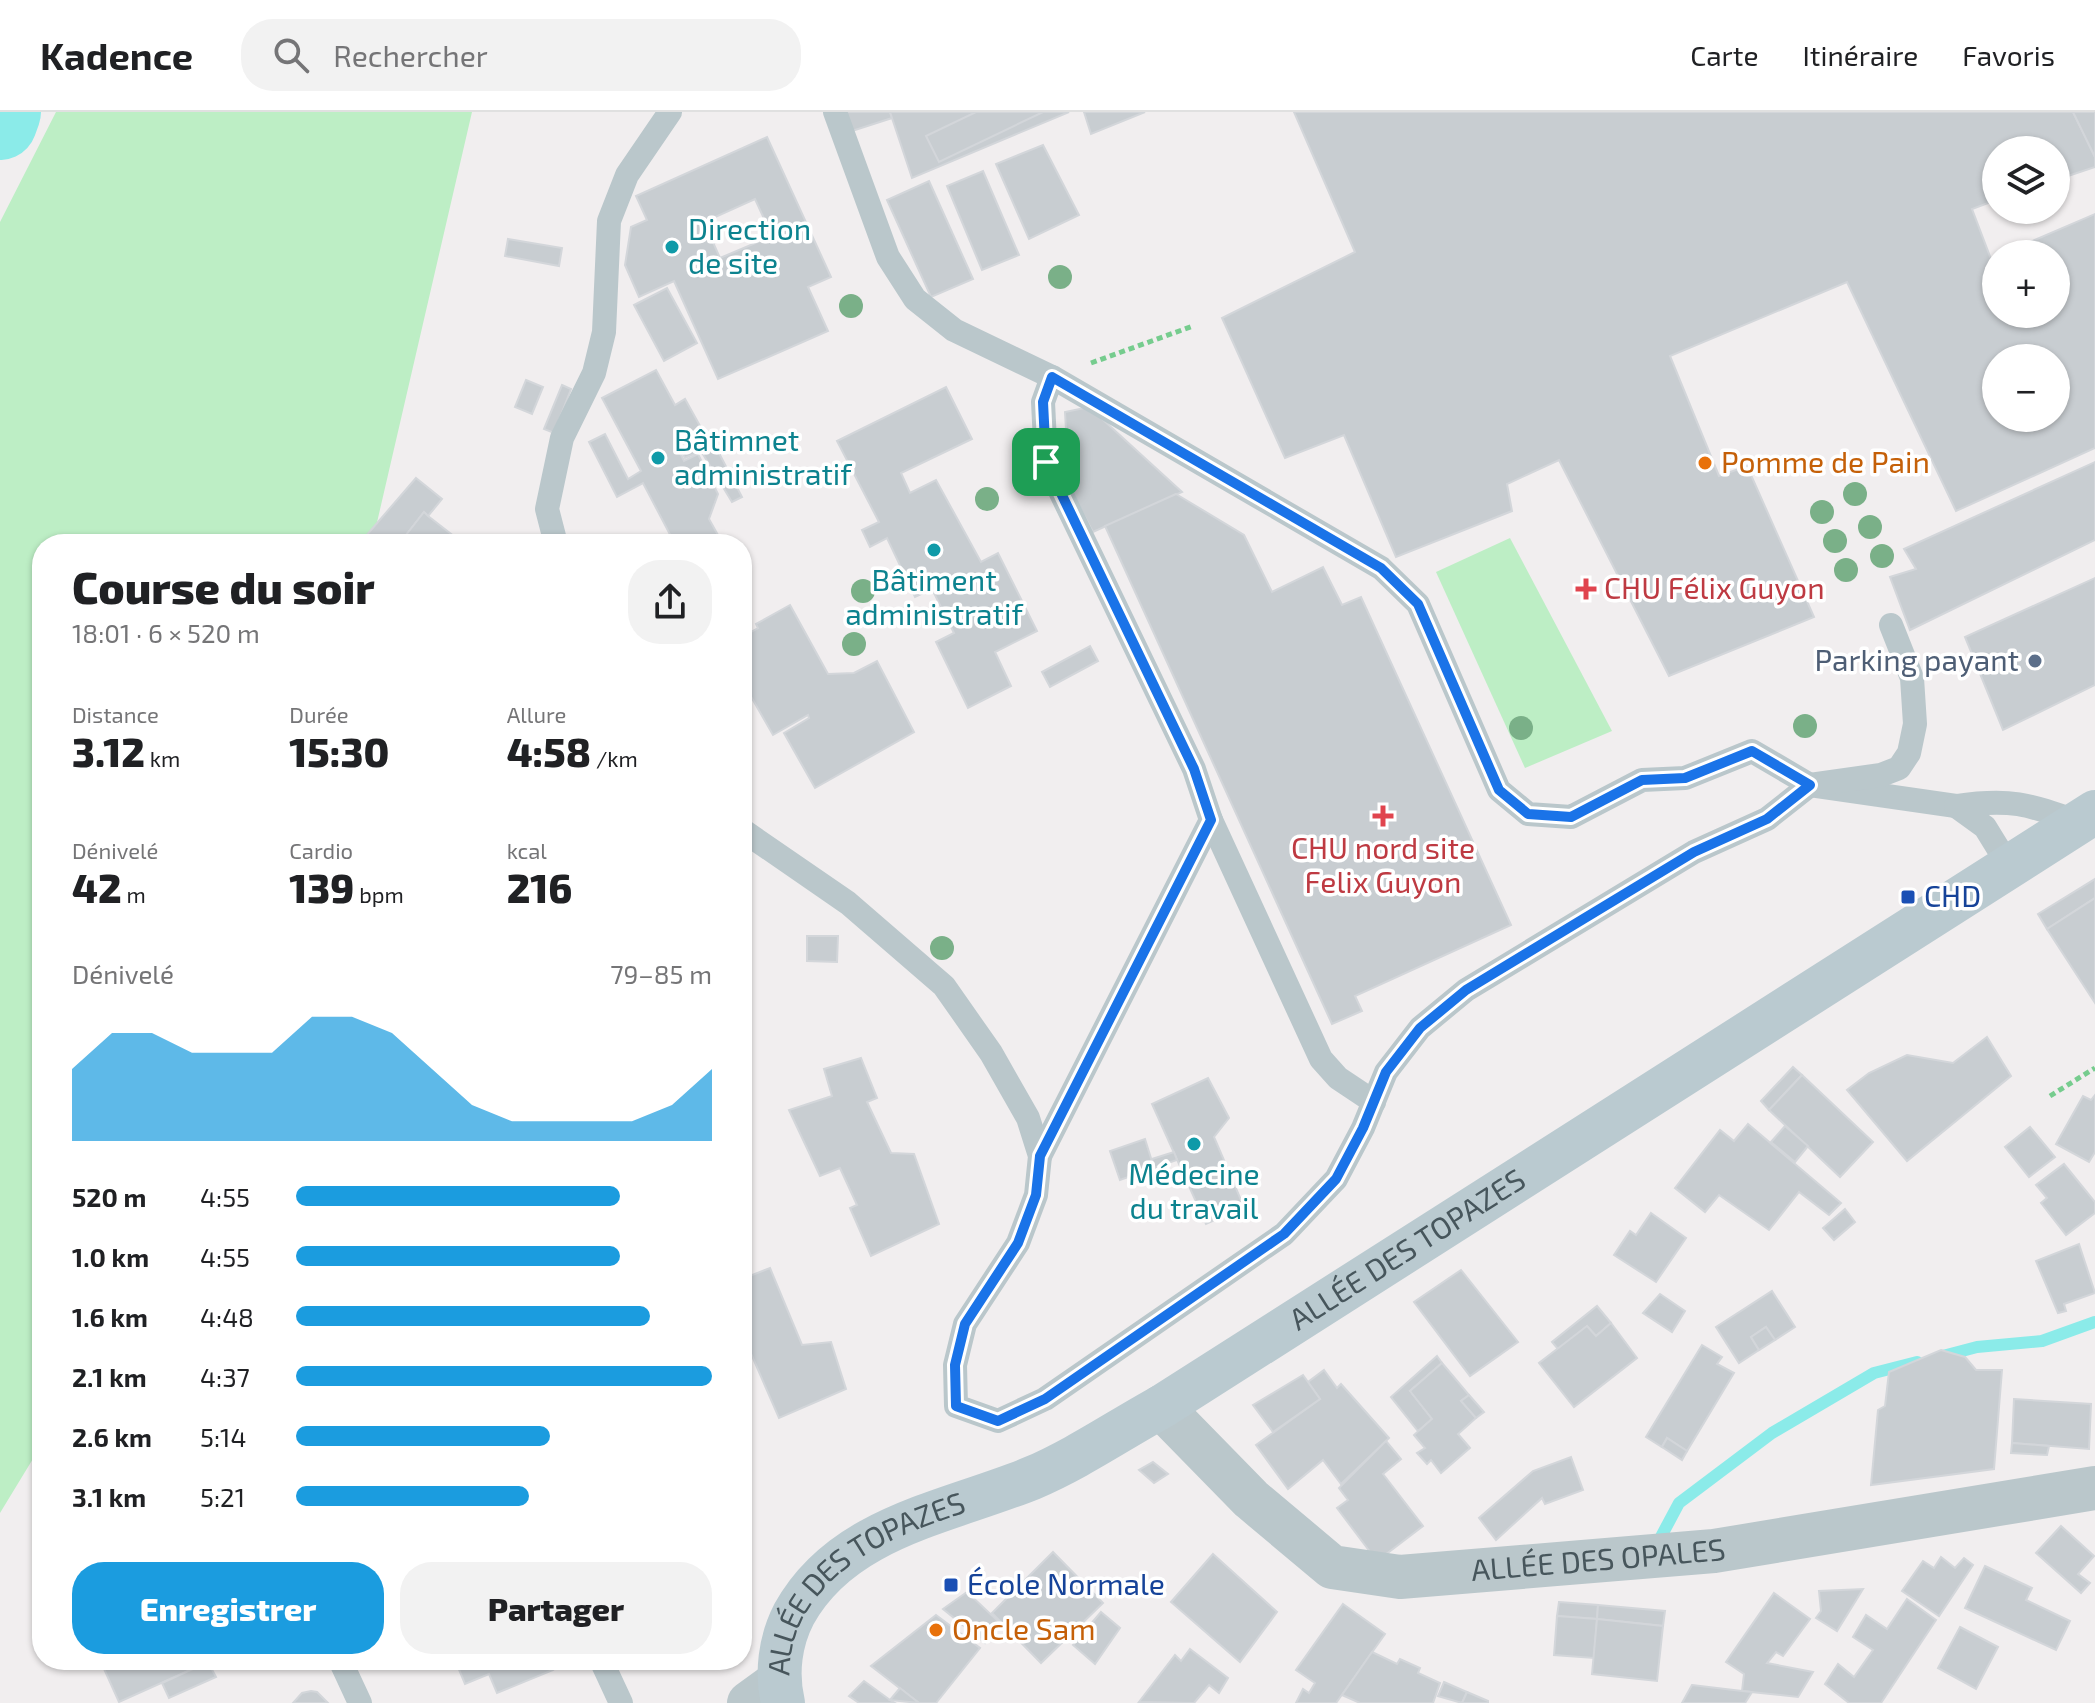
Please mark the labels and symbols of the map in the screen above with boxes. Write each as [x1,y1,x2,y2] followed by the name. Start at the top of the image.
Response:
[688,210,811,280] place label: Direction de site
[663,238,681,256] marker: Direction de site
[674,421,852,491] place label: Bâtimnet administratif
[1012,428,1080,496] pin
[1721,443,1930,479] place label: Pomme de Pain
[649,449,667,467] marker: Bâtimnet administratif
[1696,454,1714,472] marker: Pomme de Pain
[925,541,943,559] marker: Bâtiment administratif
[845,561,1023,631] place label: Bâtiment administratif
[1604,569,1825,605] place label: CHU Félix Guyon
[1575,578,1597,600] marker: CHU Félix Guyon
[1814,641,2019,677] place label: Parking payant
[2026,652,2044,670] marker: Parking payant
[1372,805,1394,827] marker: CHU nord site Felix Guyon
[1291,829,1475,899] place label: CHU nord site Felix Guyon
[1924,877,1981,913] place label: CHD
[1899,888,1917,906] marker: CHD
[1185,1135,1203,1153] marker: Médecine du travail
[1128,1155,1260,1225] place label: Médecine du travail
[1282,1160,1531,1337] street label: ALLÉE DES TOPAZES
[759,1483,969,1676] street label: ALLÉE DES TOPAZES
[1470,1529,1727,1587] street label: ALLÉE DES OPALES
[967,1565,1165,1601] place label: École Normale
[942,1576,960,1594] marker: École Normale
[952,1610,1095,1646] place label: Oncle Sam
[927,1621,945,1639] marker: Oncle Sam

